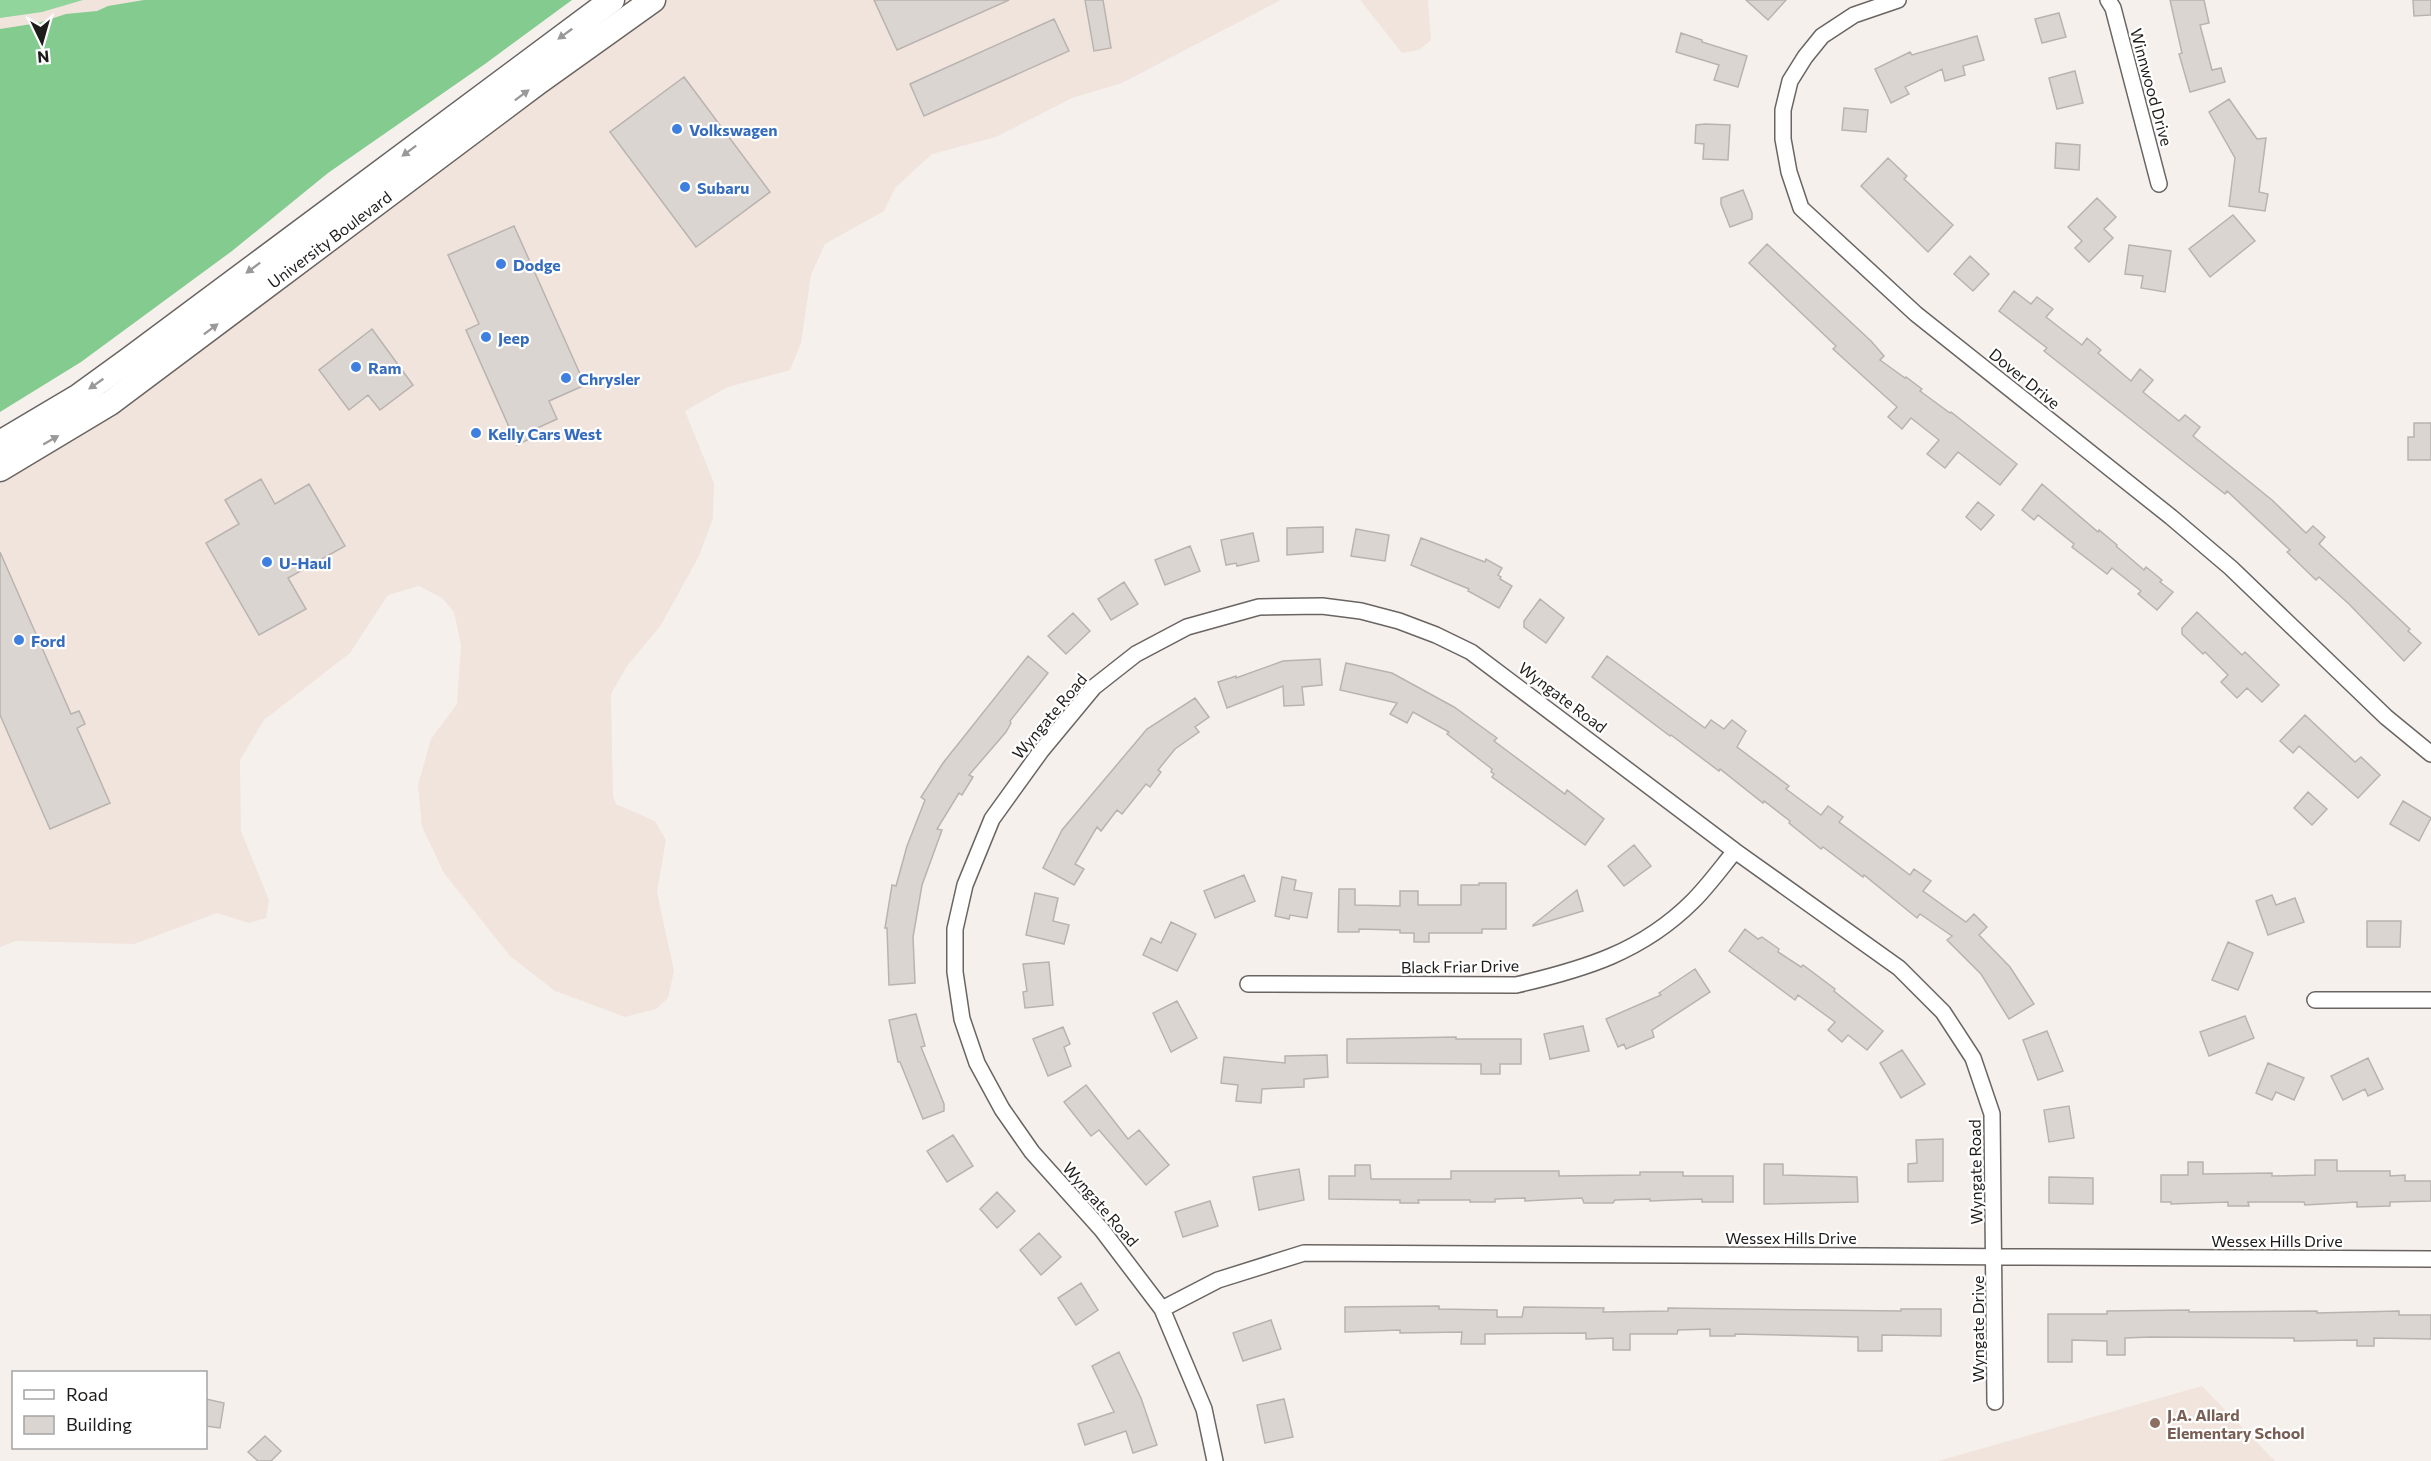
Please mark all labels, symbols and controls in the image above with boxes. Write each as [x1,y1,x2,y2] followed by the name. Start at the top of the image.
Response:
[12,12,72,72] north arrow
[2127,26,2177,148] street label: Winnwood Drive
[558,28,573,40] one-way arrow
[37,47,50,67] text: N
[514,89,530,101] one-way arrow
[689,120,778,139] place label: Volkswagen
[670,122,684,136] marker: Volkswagen
[401,144,416,156] one-way arrow
[697,178,749,197] place label: Subaru
[678,180,692,194] marker: Subaru
[263,186,395,291] street label: University Boulevard
[513,255,561,274] place label: Dodge
[494,257,508,271] marker: Dodge
[245,261,260,273] one-way arrow
[203,322,219,335] one-way arrow
[498,328,529,347] place label: Jeep
[479,330,493,344] marker: Jeep
[1986,344,2064,412] street label: Dover Drive
[368,358,401,377] place label: Ram
[349,360,363,374] marker: Ram
[578,369,641,388] place label: Chrysler
[559,371,573,385] marker: Chrysler
[88,378,104,390] one-way arrow
[488,424,602,443] place label: Kelly Cars West
[469,426,483,440] marker: Kelly Cars West
[43,435,60,445] one-way arrow
[279,553,331,572] place label: U-Haul
[260,555,274,569] marker: U-Haul
[31,631,65,650] place label: Ford
[12,633,26,647] marker: Ford
[1515,658,1611,736] street label: Wyngate Road
[1008,669,1090,763] street label: Wyngate Road
[1401,955,1519,977] street label: Black Friar Drive
[1965,1119,1985,1225] street label: Wyngate Road
[1059,1158,1143,1250] street label: Wyngate Road
[1725,1228,1857,1247] street label: Wessex Hills Drive
[2211,1231,2343,1250] street label: Wessex Hills Drive
[1968,1276,1987,1382] street label: Wyngate Drive
[12,1371,207,1449] legend
[66,1383,108,1405] text: Road
[2167,1405,2305,1442] place label: J.A. Allard Elementary School
[66,1413,132,1435] text: Building
[2148,1416,2162,1430] marker: J.A. Allard Elementary School

